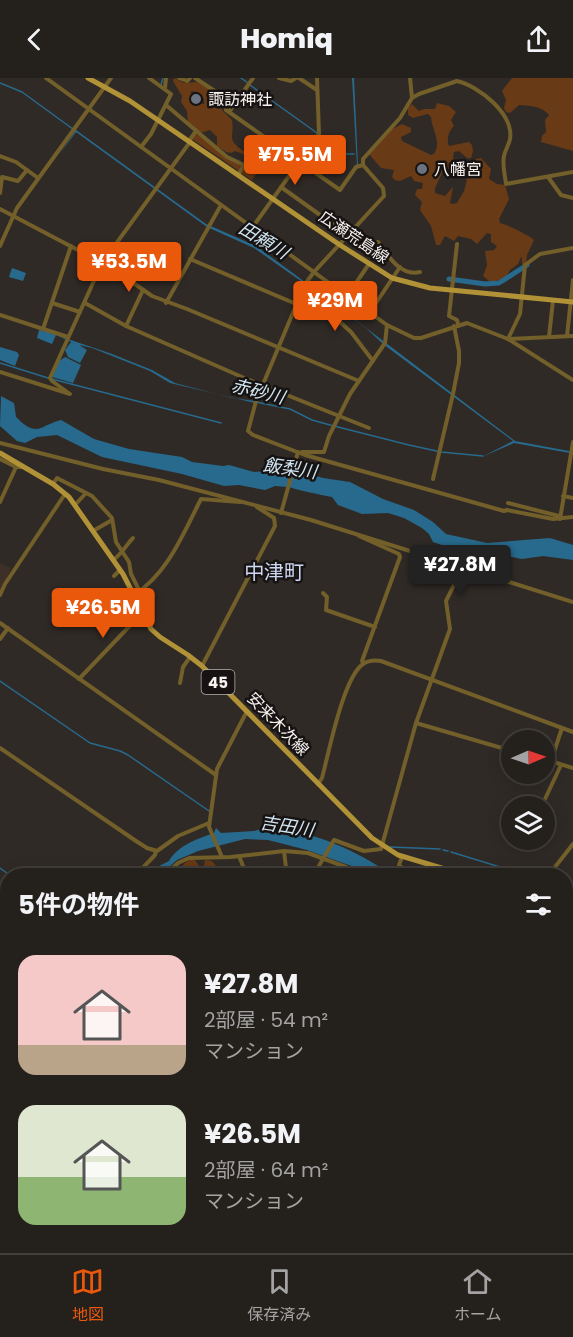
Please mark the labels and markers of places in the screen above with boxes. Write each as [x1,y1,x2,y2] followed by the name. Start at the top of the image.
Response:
[208,88,272,111] place label: 諏訪神社
[189,92,203,106] marker: 諏訪神社
[246,135,344,186] pin: ¥75.5M
[434,158,482,181] place label: 八幡宮
[415,162,429,176] marker: 八幡宮
[80,242,178,293] pin: ¥53.5M
[299,281,371,332] pin: ¥29M
[411,545,509,596] pin: ¥27.8M
[54,588,152,639] pin: ¥26.5M

